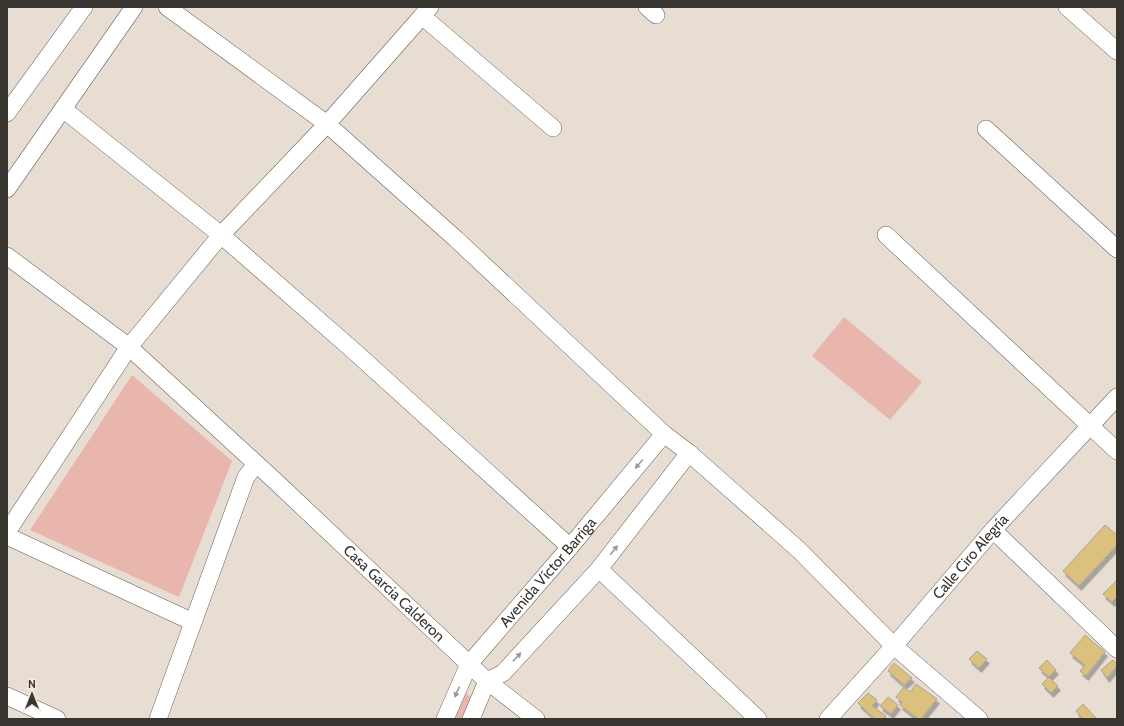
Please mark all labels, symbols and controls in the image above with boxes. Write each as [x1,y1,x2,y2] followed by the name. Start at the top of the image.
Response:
[634,459,643,470] one-way arrow
[929,510,1013,603] street label: Calle Ciro Alegría
[496,513,600,631] street label: Avenida Víctor Barriga
[340,541,449,645] street label: Casa Garcia Calderon
[609,544,618,555] one-way arrow
[513,652,522,662] one-way arrow
[12,674,52,714] north arrow
[28,677,36,691] text: N
[454,686,460,697] one-way arrow

